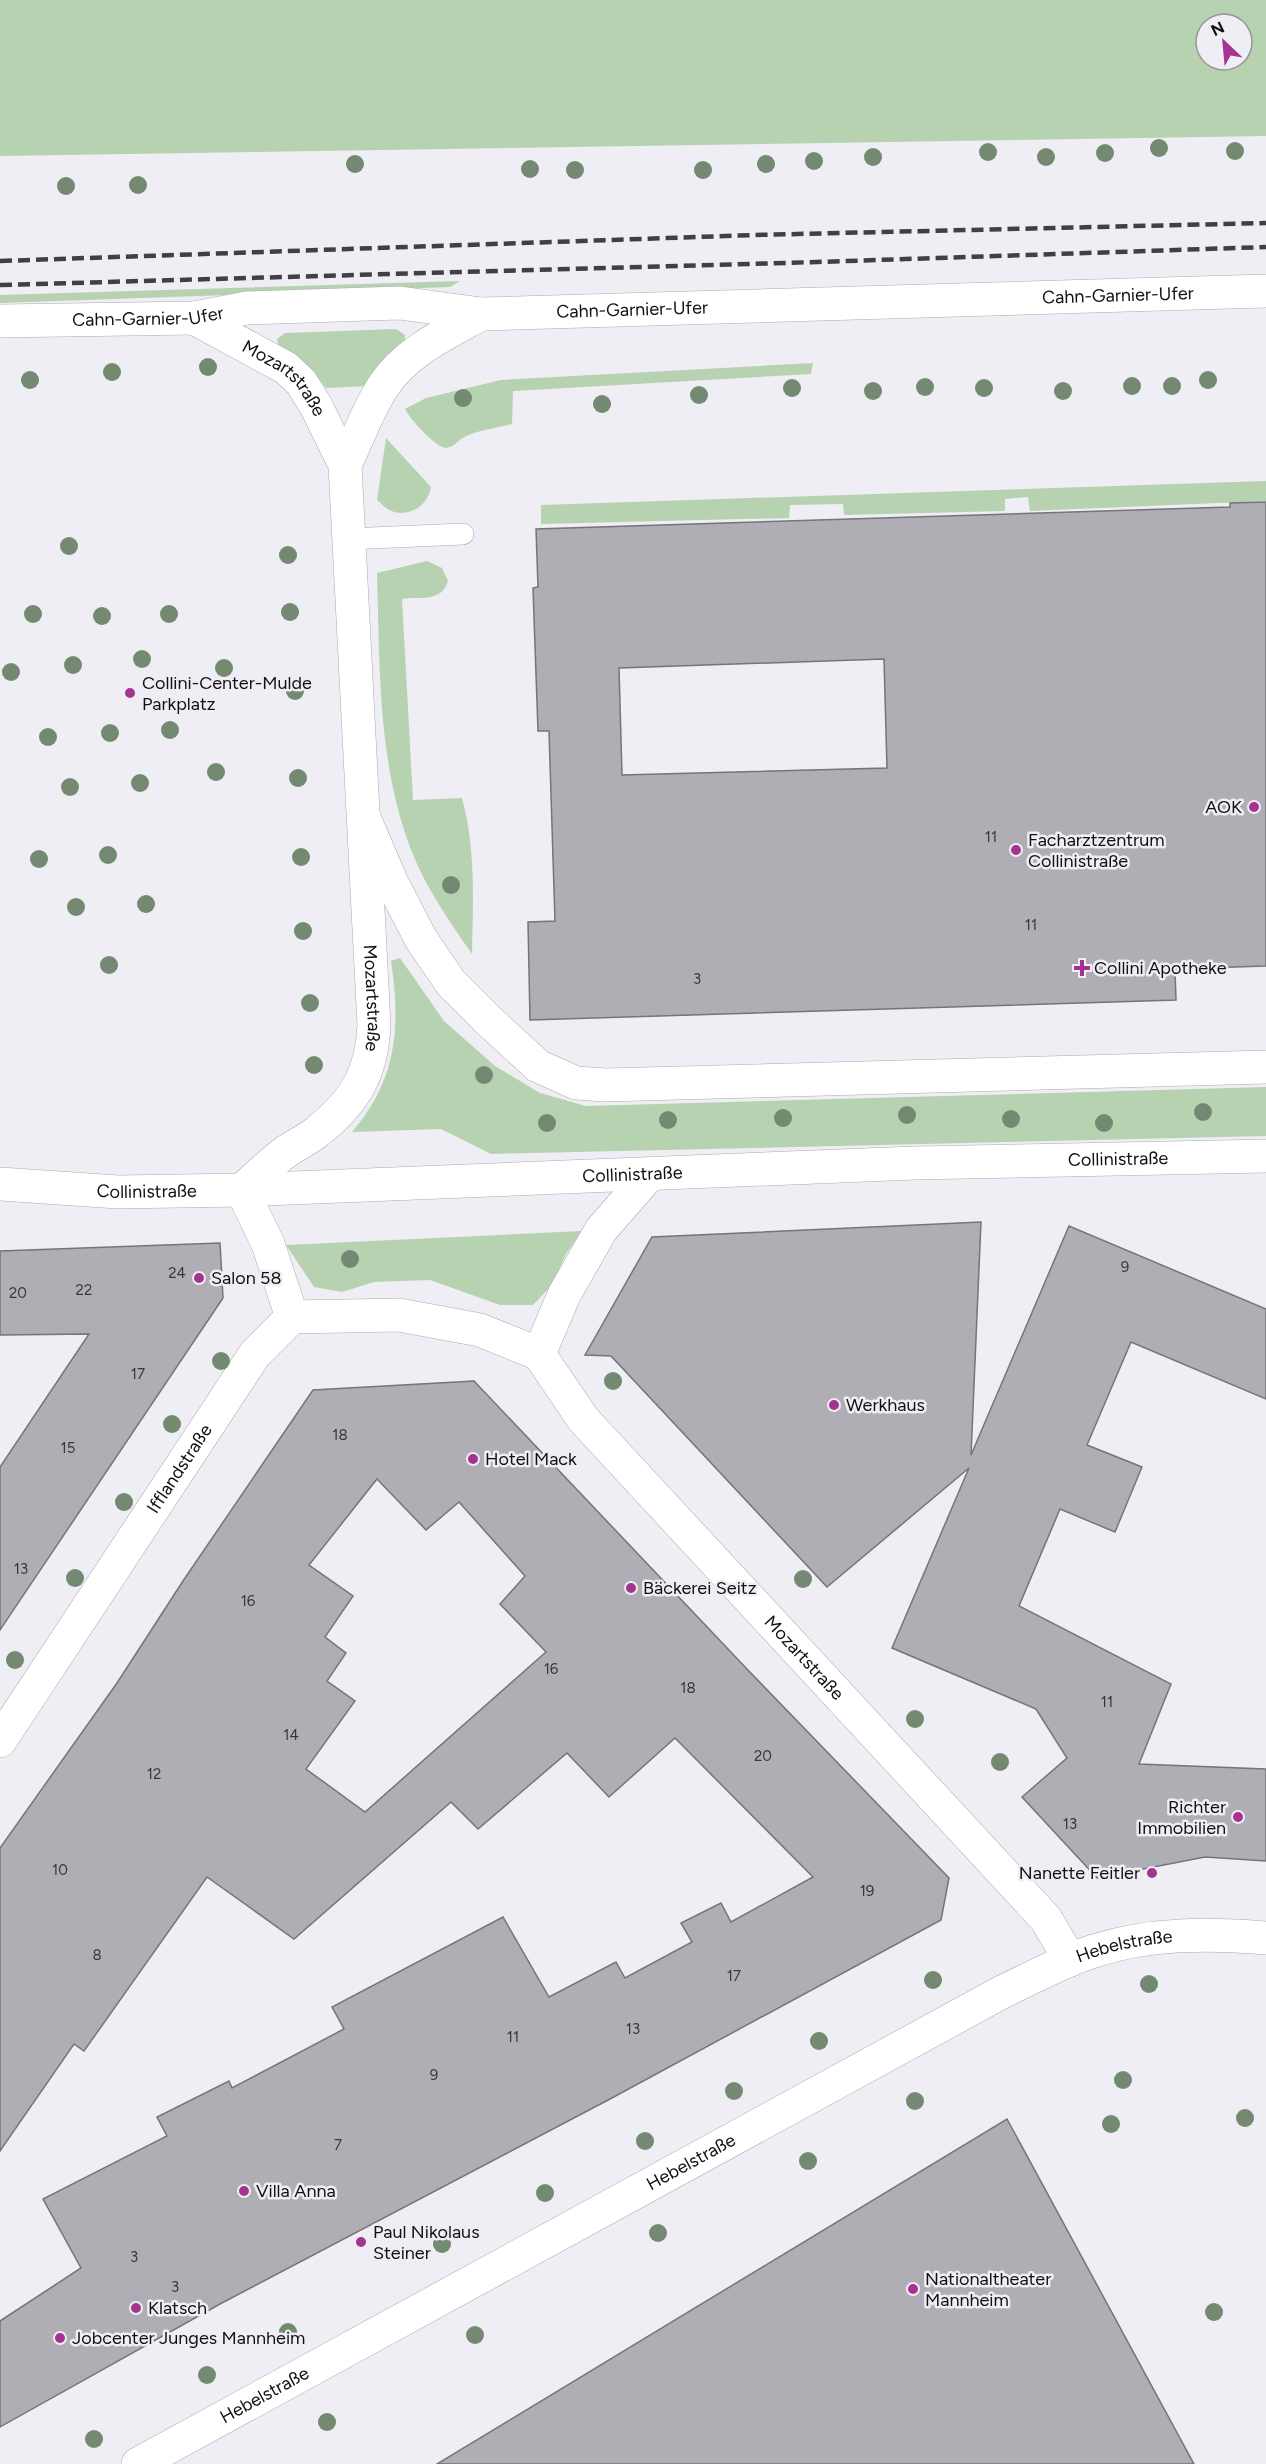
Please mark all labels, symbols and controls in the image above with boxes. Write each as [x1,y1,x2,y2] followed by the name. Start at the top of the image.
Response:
[1194,12,1254,72] north arrow
[1208,18,1227,40] text: N
[1042,282,1194,309] street label: Cahn-Garnier-Ufer
[556,296,708,323] street label: Cahn-Garnier-Ufer
[72,302,225,331] street label: Cahn-Garnier-Ufer
[238,335,330,420] street label: Mozartstraße
[142,672,312,715] place label: Collini-Center-Mulde Parkplatz
[123,686,137,700] marker: Collini-Center-Mulde Parkplatz
[1205,796,1242,818] place label: AOK
[1247,800,1261,814] marker: AOK
[985,828,997,846] house number: 11
[1028,829,1165,872] place label: Facharztzentrum Collinistraße
[1009,843,1023,857] marker: Facharztzentrum Collinistraße
[1025,916,1037,934] house number: 11
[359,944,385,1053] street label: Mozartstraße
[1094,957,1227,979] place label: Collini Apotheke
[1075,961,1089,975] marker: Collini Apotheke
[693,970,701,988] house number: 3
[1068,1147,1169,1171] street label: Collinistraße
[582,1161,683,1187] street label: Collinistraße
[96,1180,197,1203] street label: Collinistraße
[1121,1258,1129,1276] house number: 9
[168,1264,186,1282] house number: 24
[211,1267,282,1289] place label: Salon 58
[192,1271,206,1285] marker: Salon 58
[76,1281,92,1299] house number: 22
[9,1284,27,1302] house number: 20
[131,1365,145,1383] house number: 17
[846,1394,925,1416] place label: Werkhaus
[827,1398,841,1412] marker: Werkhaus
[142,1420,217,1518] street label: Ifflandstraße
[332,1426,348,1444] house number: 18
[61,1439,75,1457] house number: 15
[485,1448,577,1470] place label: Hotel Mack
[466,1452,480,1466] marker: Hotel Mack
[14,1560,28,1578] house number: 13
[643,1577,757,1599] place label: Bäckerei Seitz
[624,1581,638,1595] marker: Bäckerei Seitz
[241,1592,256,1610] house number: 16
[760,1611,849,1705] street label: Mozartstraße
[544,1660,559,1678] house number: 16
[680,1679,696,1697] house number: 18
[1101,1693,1113,1711] house number: 11
[283,1726,299,1744] house number: 14
[754,1747,772,1765] house number: 20
[147,1765,161,1783] house number: 12
[1137,1796,1226,1839] place label: Richter Immobilien
[1231,1810,1245,1824] marker: Richter Immobilien
[1063,1815,1077,1833] house number: 13
[52,1861,68,1879] house number: 10
[1019,1862,1140,1884] place label: Nanette Feitler
[1145,1866,1159,1880] marker: Nanette Feitler
[860,1882,874,1900] house number: 19
[1073,1925,1173,1967] street label: Hebelstraße
[92,1946,102,1964] house number: 8
[727,1967,741,1985] house number: 17
[626,2020,640,2038] house number: 13
[507,2028,519,2046] house number: 11
[430,2066,438,2084] house number: 9
[643,2129,739,2195] street label: Hebelstraße
[334,2136,342,2154] house number: 7
[256,2180,336,2202] place label: Villa Anna
[237,2184,251,2198] marker: Villa Anna
[373,2221,480,2264] place label: Paul Nikolaus Steiner
[354,2235,368,2249] marker: Paul Nikolaus Steiner
[130,2248,138,2266] house number: 3
[925,2268,1051,2311] place label: Nationaltheater Mannheim
[171,2278,179,2296] house number: 3
[906,2282,920,2296] marker: Nationaltheater Mannheim
[148,2297,207,2319] place label: Klatsch
[129,2301,143,2315] marker: Klatsch
[72,2327,305,2349] place label: Jobcenter Junges Mannheim
[53,2331,67,2345] marker: Jobcenter Junges Mannheim
[216,2362,313,2428] street label: Hebelstraße

